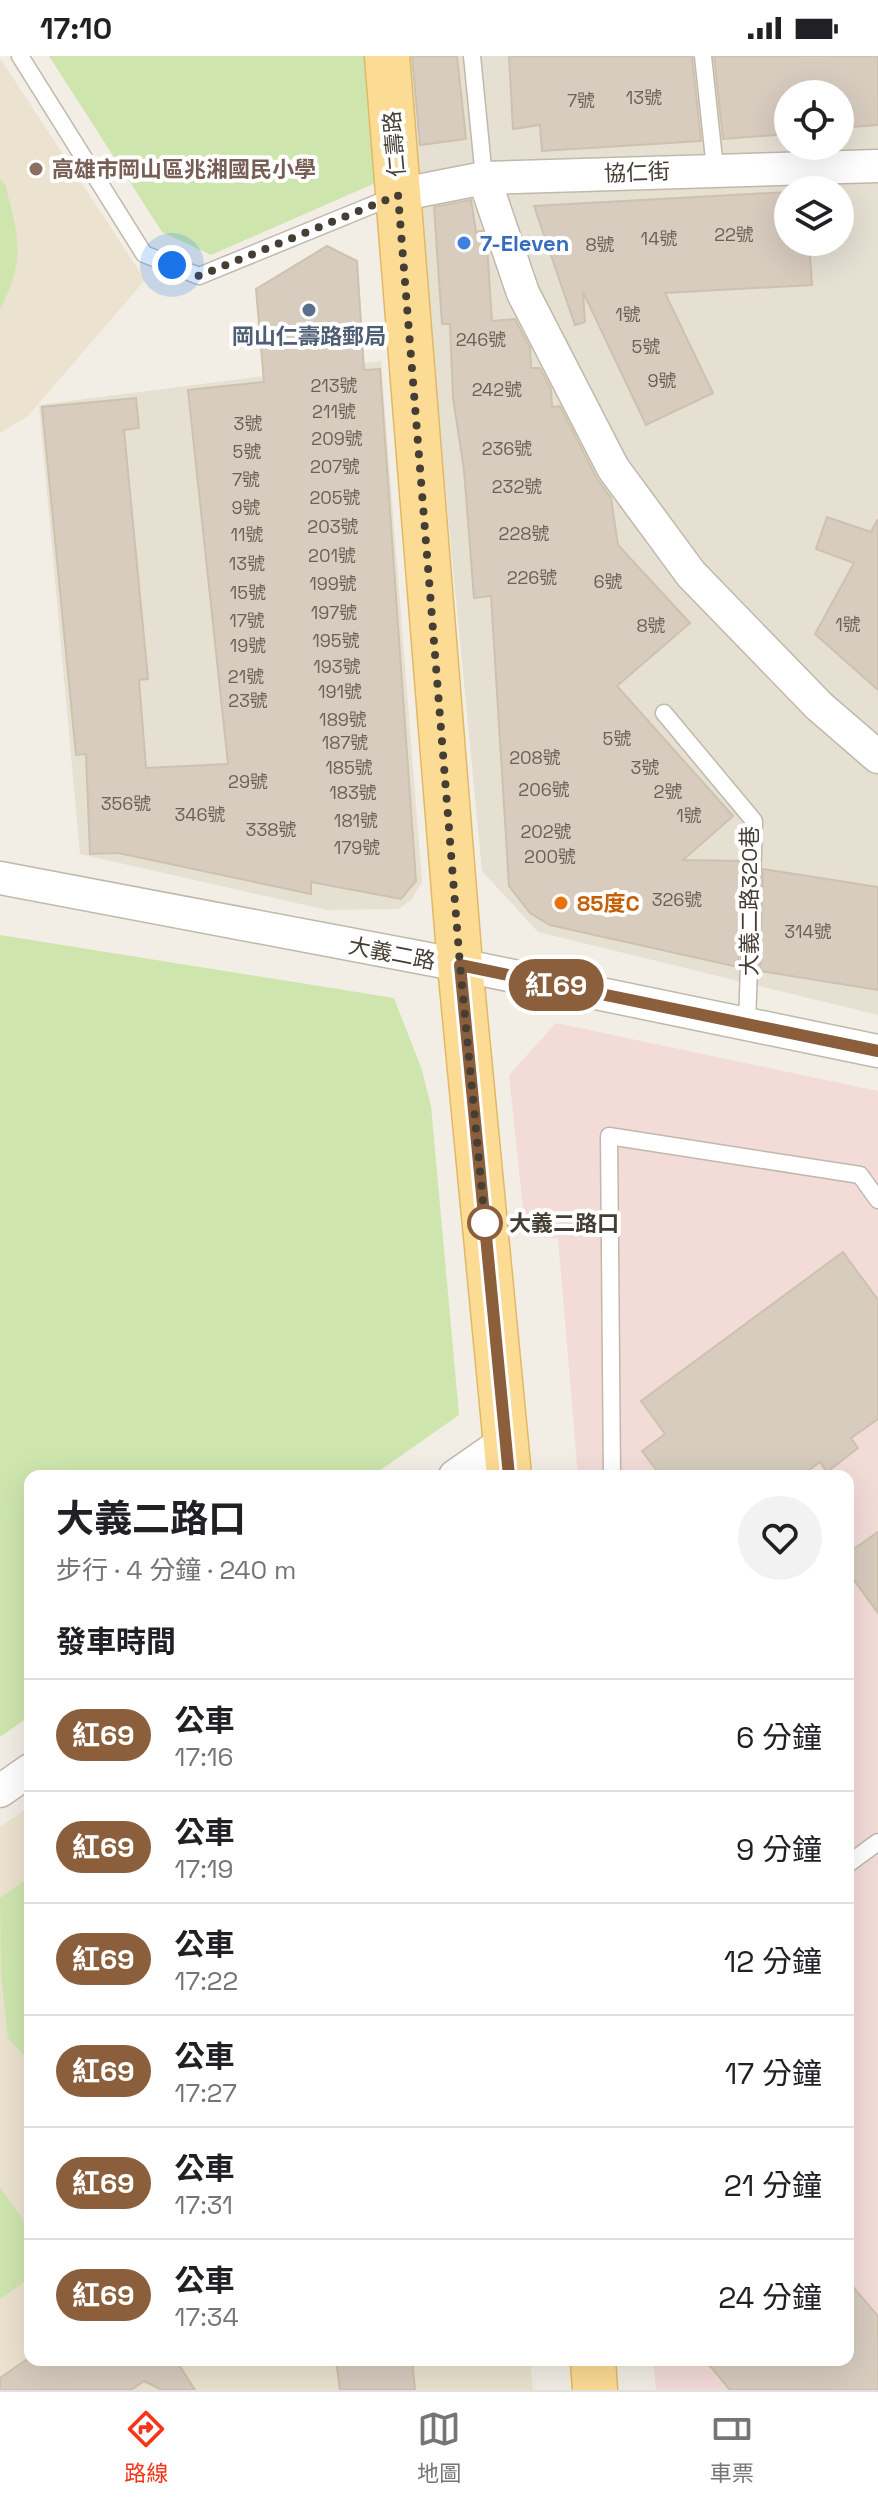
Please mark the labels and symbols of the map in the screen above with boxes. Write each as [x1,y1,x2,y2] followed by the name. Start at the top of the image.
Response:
[626,86,662,109] house number: 13號
[567,89,595,112] house number: 7號
[377,110,411,178] street label: 仁壽路
[52,155,316,183] place label: 高雄市岡山區兆湘國民小學
[604,157,670,187] street label: 協仁街
[27,160,45,178] marker: 高雄市岡山區兆湘國民小學
[714,223,754,246] house number: 22號
[641,227,677,250] house number: 14號
[480,229,569,257] place label: 7-Eleven
[585,233,615,256] house number: 8號
[455,234,473,252] marker: 7-Eleven
[152,245,192,285] your location
[300,301,318,319] marker: 岡山仁壽路郵局
[615,303,641,326] house number: 1號
[232,322,386,350] place label: 岡山仁壽路郵局
[456,328,506,351] house number: 246號
[632,335,660,358] house number: 5號
[647,369,677,392] house number: 9號
[310,374,358,397] house number: 213號
[472,378,522,401] house number: 242號
[312,400,356,423] house number: 211號
[234,412,262,435] house number: 3號
[311,427,363,450] house number: 209號
[482,437,532,460] house number: 236號
[233,440,261,463] house number: 5號
[310,455,360,478] house number: 207號
[232,468,260,491] house number: 7號
[492,475,542,498] house number: 232號
[309,486,361,509] house number: 205號
[231,496,261,519] house number: 9號
[307,515,359,538] house number: 203號
[499,522,549,545] house number: 228號
[230,523,264,546] house number: 11號
[308,544,356,567] house number: 201號
[229,552,265,575] house number: 13號
[507,566,557,589] house number: 226號
[593,570,623,593] house number: 6號
[309,572,357,595] house number: 199號
[230,581,266,604] house number: 15號
[311,601,357,624] house number: 197號
[229,609,265,632] house number: 17號
[835,613,861,636] house number: 1號
[636,614,666,637] house number: 8號
[312,629,360,652] house number: 195號
[230,634,266,657] house number: 19號
[313,655,361,678] house number: 193號
[228,665,264,688] house number: 21號
[318,680,362,703] house number: 191號
[228,689,268,712] house number: 23號
[319,708,367,731] house number: 189號
[603,727,631,750] house number: 5號
[322,731,368,754] house number: 187號
[509,746,561,769] house number: 208號
[325,756,373,779] house number: 185號
[631,756,659,779] house number: 3號
[228,770,268,793] house number: 29號
[518,778,570,801] house number: 206號
[654,780,682,803] house number: 2號
[329,781,377,804] house number: 183號
[101,792,151,815] house number: 356號
[174,803,226,826] house number: 346號
[676,804,702,827] house number: 1號
[334,809,378,832] house number: 181號
[246,818,296,841] house number: 338號
[520,820,572,843] house number: 202號
[735,826,763,976] street label: 大義二路320巷
[334,836,380,859] house number: 179號
[524,845,576,868] house number: 200號
[652,888,702,911] house number: 326號
[577,889,640,917] place label: 85度C
[552,894,570,912] marker: 85度C
[784,920,832,943] house number: 314號
[346,931,438,975] street label: 大義二路
[510,959,602,1011] line badge: 紅69
[468,1206,502,1240] marker: 大義二路口
[509,1209,619,1237] place label: 大義二路口

